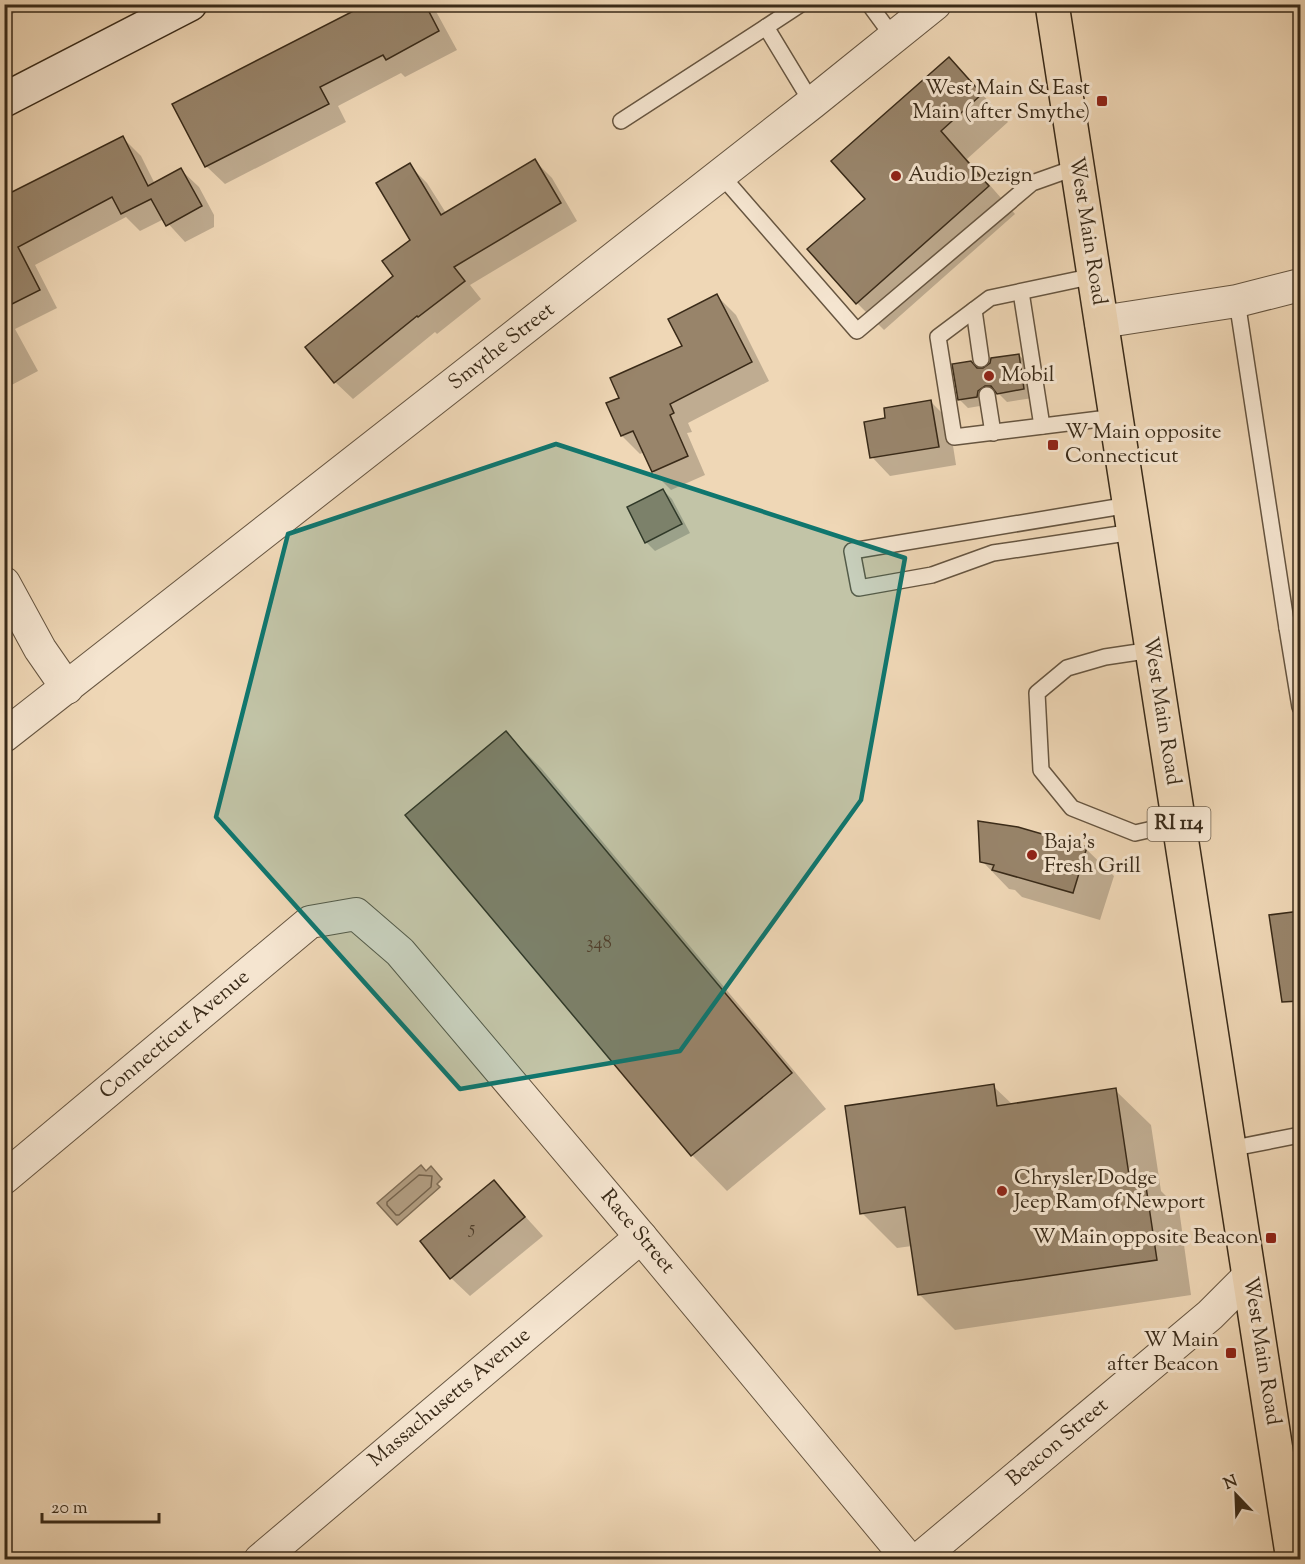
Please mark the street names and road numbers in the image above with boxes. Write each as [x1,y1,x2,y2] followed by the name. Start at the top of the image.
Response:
[1060,155,1114,308] street label: West Main Road
[443,296,561,398] street label: Smythe Street
[1134,635,1188,788] street label: West Main Road
[1148,807,1210,841] road number: RI 114
[93,963,257,1107] street label: Connecticut Avenue
[593,1183,681,1281] street label: Race Street
[1234,1275,1288,1428] street label: West Main Road
[362,1321,538,1475] street label: Massachusetts Avenue
[1001,1391,1115,1495] street label: Beacon Street

